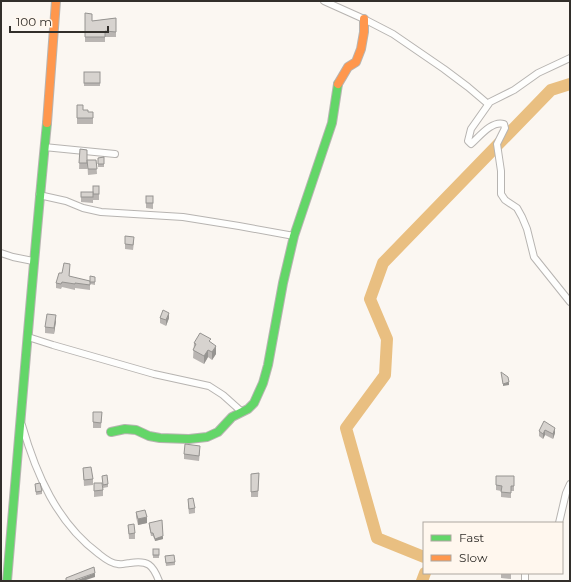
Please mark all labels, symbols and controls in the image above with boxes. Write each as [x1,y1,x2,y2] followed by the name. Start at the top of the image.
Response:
[10,8,108,34] scale bar
[16,14,52,29] text: 100 m
[423,522,563,574] legend
[459,530,484,545] text: Fast
[459,550,488,565] text: Slow

